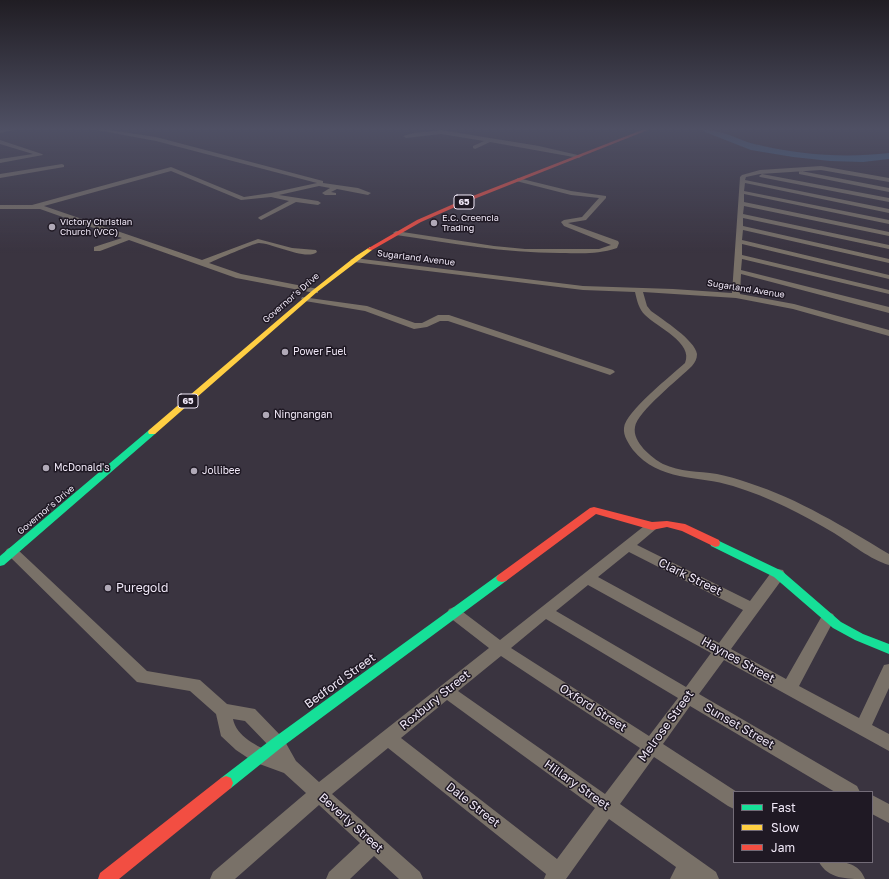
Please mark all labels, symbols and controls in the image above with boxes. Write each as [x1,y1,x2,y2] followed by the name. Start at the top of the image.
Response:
[454,195,474,209] road number: 65
[442,213,499,234] place label: E.C. Creencia Trading
[60,217,132,238] place label: Victory Christian Church (VCC)
[429,218,439,228] marker: E.C. Creencia Trading
[47,222,57,232] marker: Victory Christian Church (VCC)
[376,248,456,268] street label: Sugarland Avenue
[261,271,321,325] street label: Governor's Drive
[706,278,786,300] street label: Sugarland Avenue
[293,346,347,358] place label: Power Fuel
[280,347,290,357] marker: Power Fuel
[178,394,198,408] road number: 65
[274,409,332,421] place label: Ningnangan
[261,410,271,420] marker: Ningnangan
[54,462,110,474] place label: McDonald's
[41,463,51,473] marker: McDonald's
[202,465,240,477] place label: Jollibee
[189,466,199,476] marker: Jollibee
[15,483,77,537] street label: Governor's Drive
[656,555,724,599] street label: Clark Street
[116,581,168,595] place label: Puregold
[103,583,113,593] marker: Puregold
[699,634,777,686] street label: Haynes Street
[302,650,378,712] street label: Bedford Street
[397,667,473,733] street label: Roxbury Street
[557,681,629,735] street label: Oxford Street
[635,687,697,765] street label: Melrose Street
[701,700,777,752] street label: Sunset Street
[541,757,613,813] street label: Hillary Street
[443,780,503,830] street label: Dale Street
[316,790,386,856] street label: Beverly Street
[733,791,873,863] legend
[771,800,796,815] text: Fast
[771,820,799,835] text: Slow
[771,840,795,855] text: Jam

